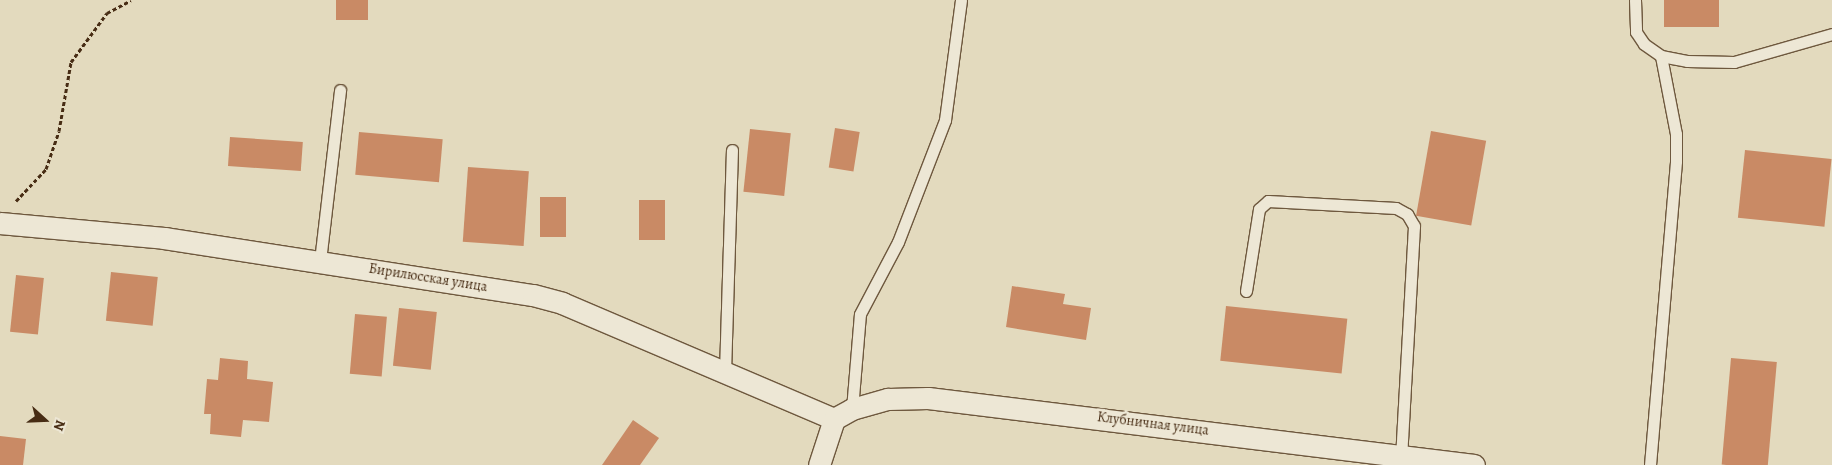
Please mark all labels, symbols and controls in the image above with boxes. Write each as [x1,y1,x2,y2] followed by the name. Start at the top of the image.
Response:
[367,260,489,296] street label: Бирилюсская улица
[20,395,70,445] north arrow
[1096,409,1210,439] street label: Клубничная улица
[49,417,70,433] text: N

